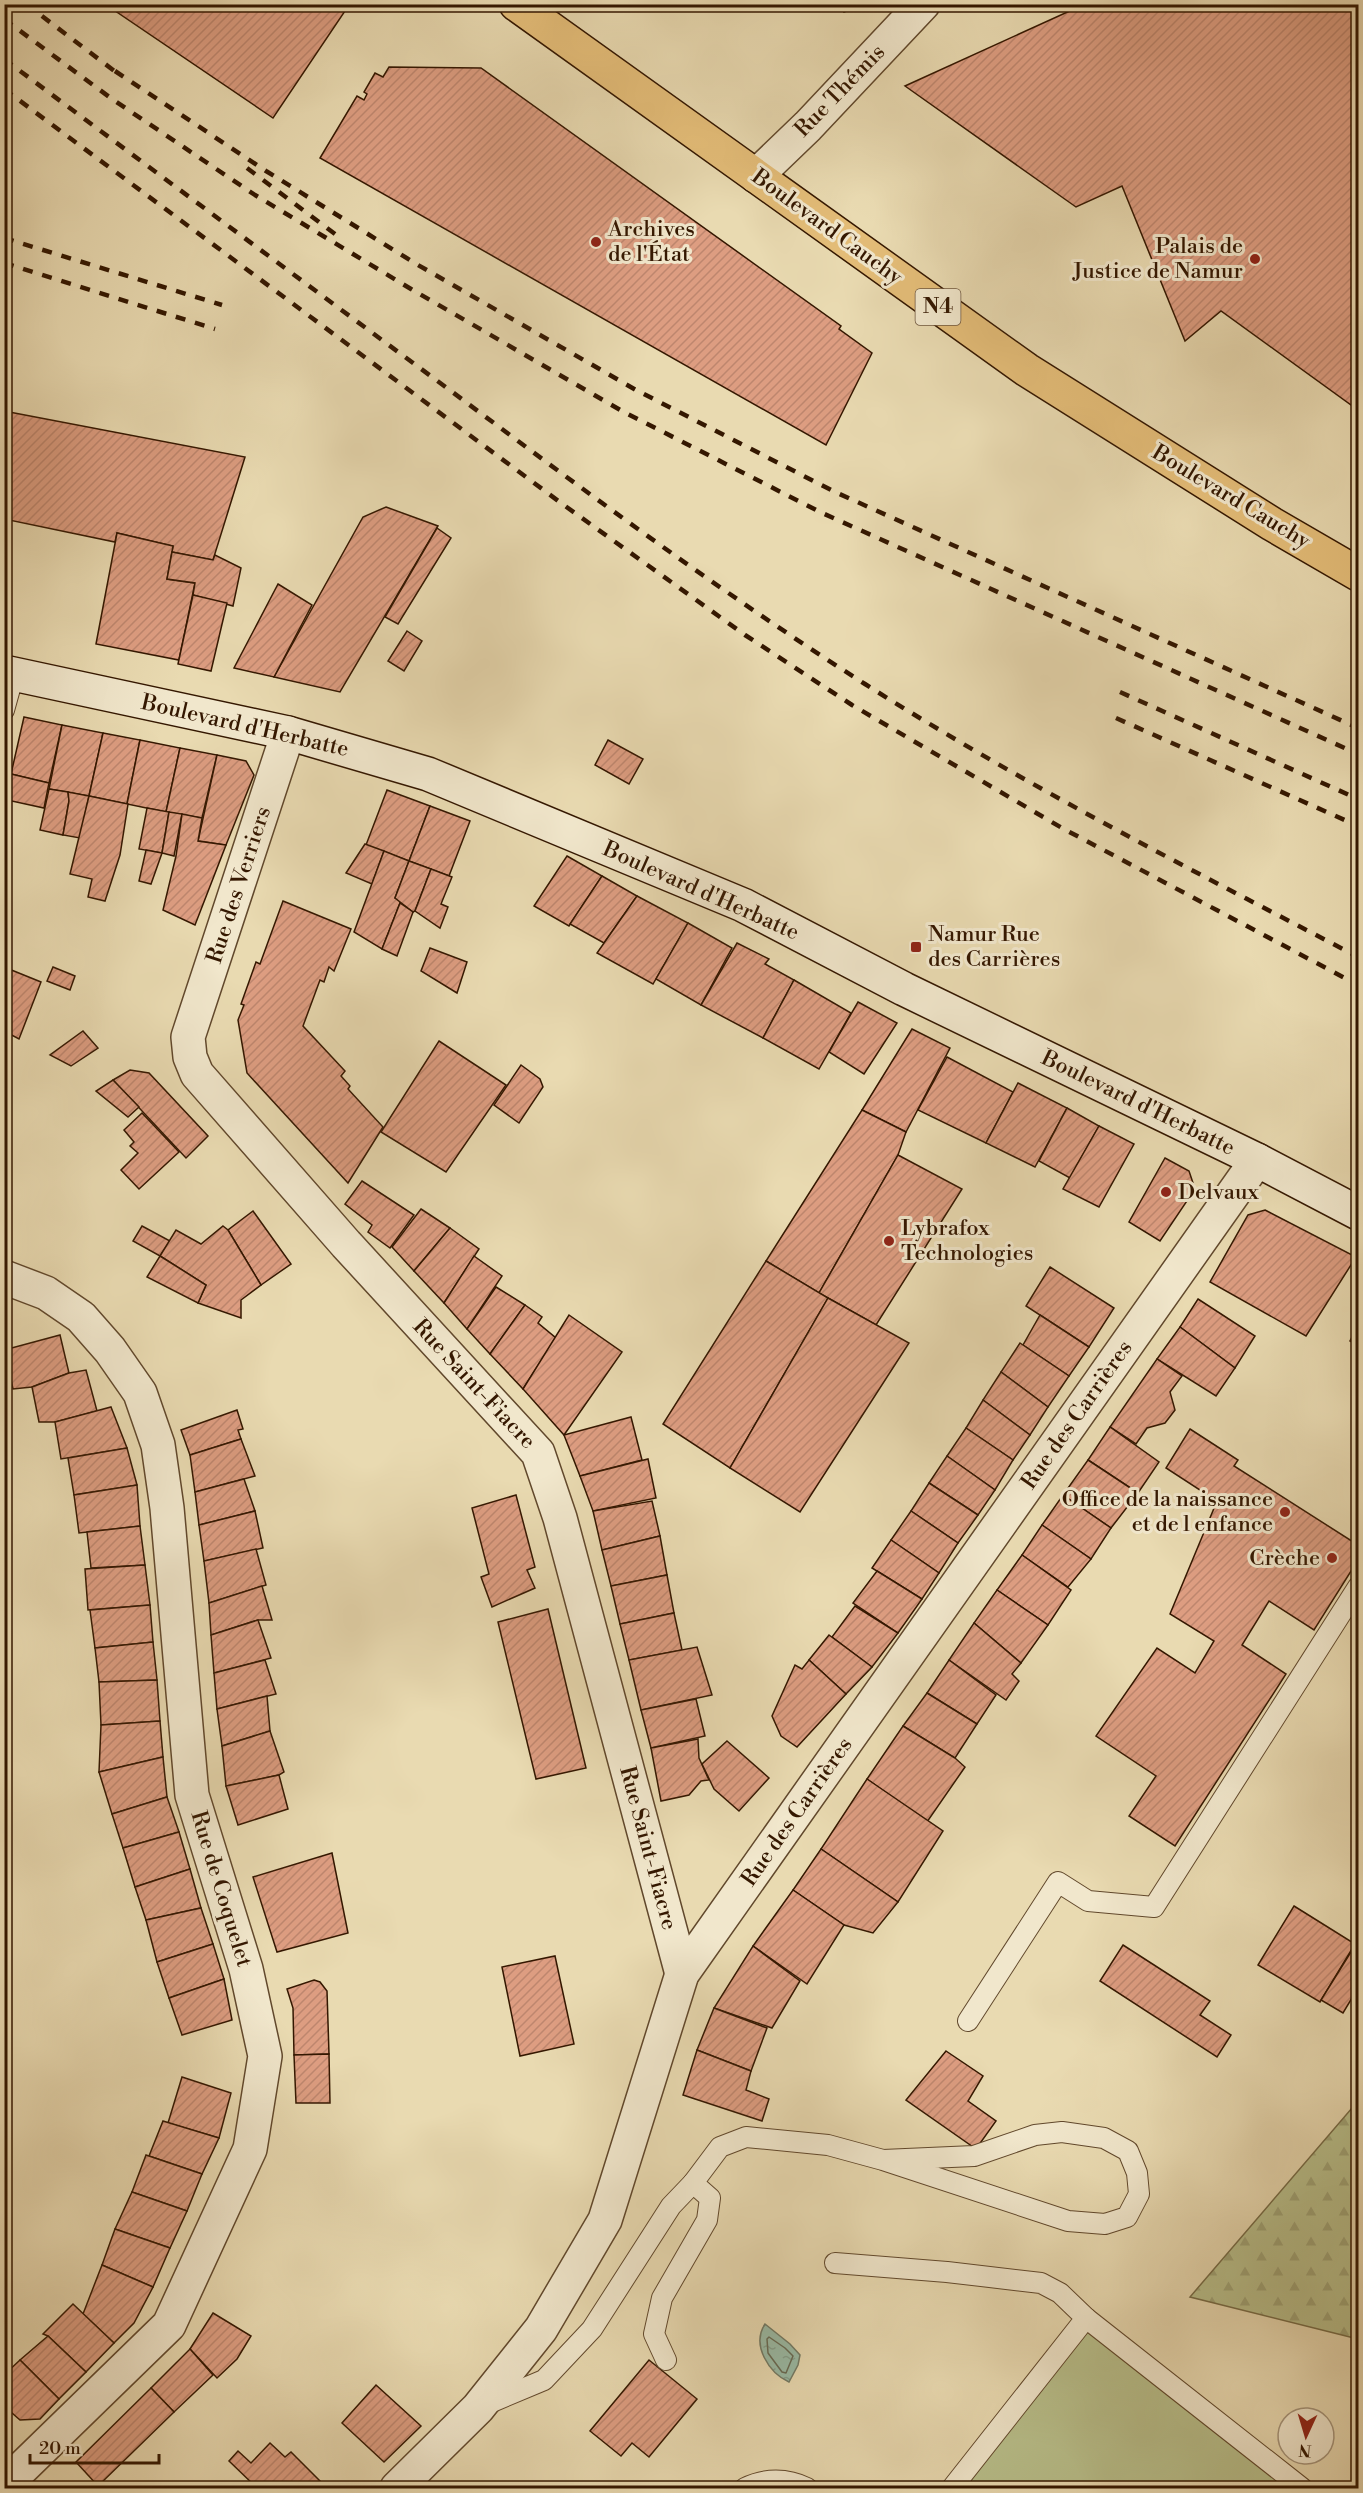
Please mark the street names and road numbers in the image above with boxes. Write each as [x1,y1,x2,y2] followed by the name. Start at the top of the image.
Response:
[789,39,891,143] street label: Rue Thémis
[746,163,908,291] street label: Boulevard Cauchy
[916,289,960,325] road number: N4
[1146,439,1315,555] street label: Boulevard Cauchy
[138,689,351,763] street label: Boulevard d'Herbatte
[201,803,277,967] street label: Rue des Verriers
[598,835,803,946] street label: Boulevard d'Herbatte
[1036,1044,1239,1162] street label: Boulevard d'Herbatte
[407,1313,541,1455] street label: Rue Saint-Fiacre
[1016,1335,1138,1495] street label: Rue des Carrières
[736,1732,858,1892] street label: Rue des Carrières
[613,1763,683,1933] street label: Rue Saint-Fiacre
[184,1808,258,1970] street label: Rue de Coquelet

